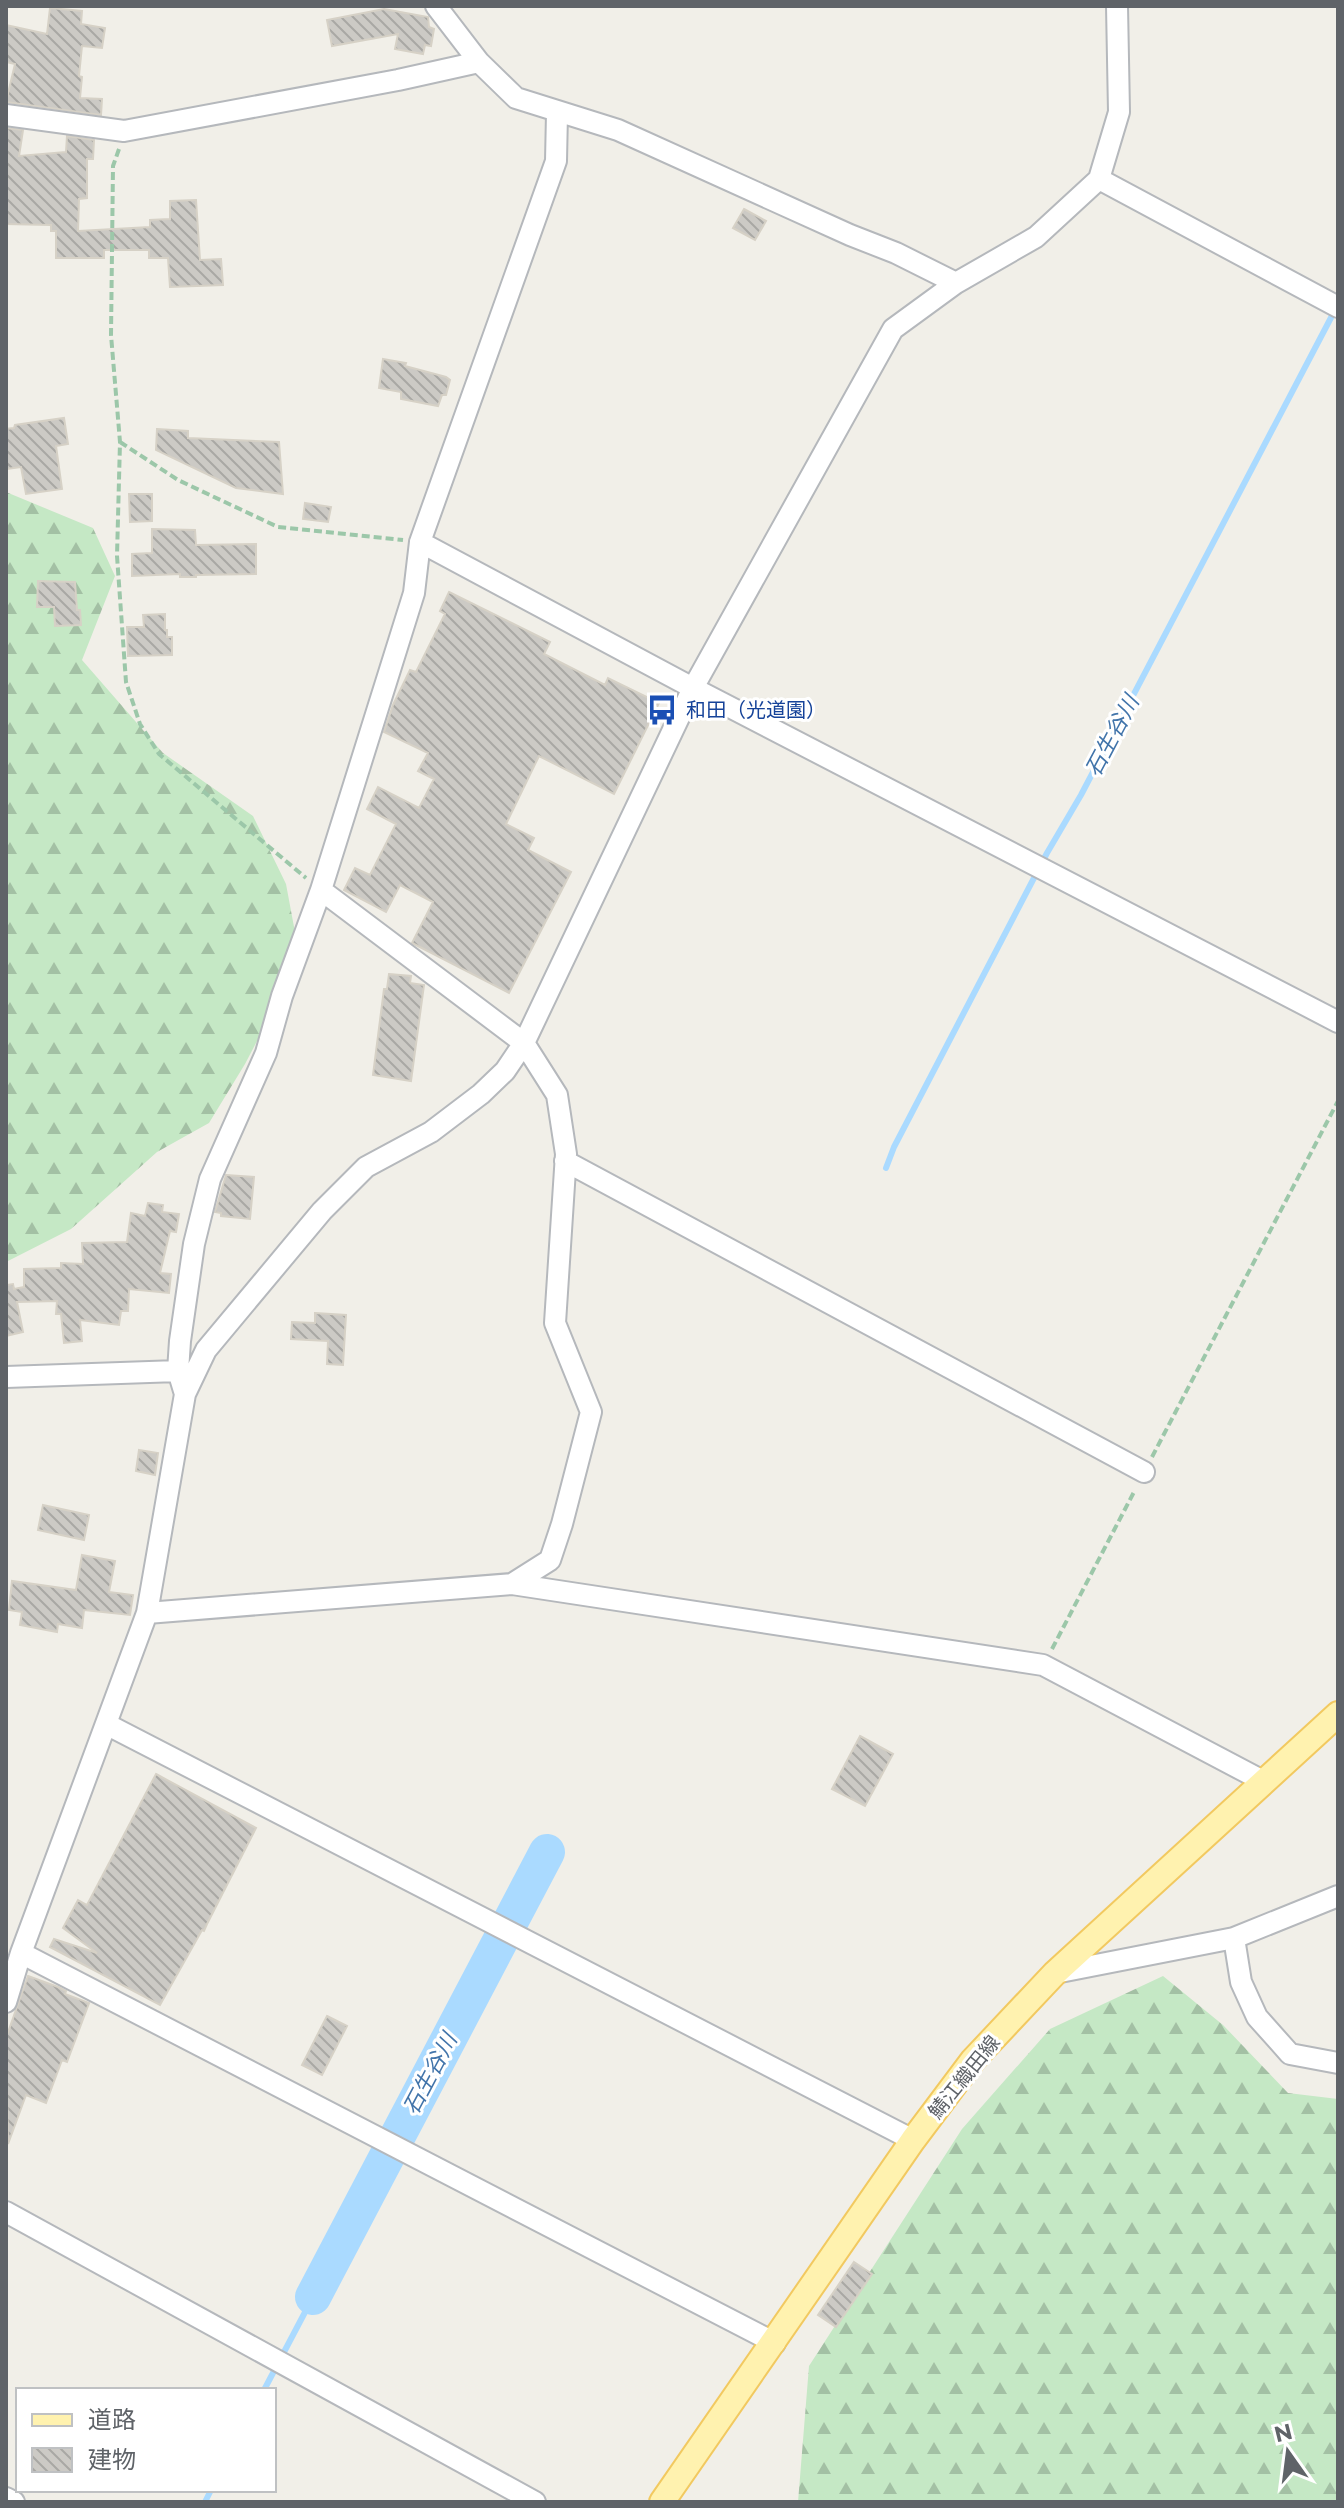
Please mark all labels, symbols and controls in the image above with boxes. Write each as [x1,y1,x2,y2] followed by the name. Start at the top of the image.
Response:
[1079,689,1146,781] water label: 石生谷川
[645,693,679,727] bus stop icon: 和田（光道園）
[686,698,826,722] place label: 和田（光道園）
[397,2027,464,2119] water label: 石生谷川
[923,2031,1005,2123] street label: 鯖江織田線
[16,2388,276,2492] legend
[88,2405,136,2434] text: 道路
[1248,2412,1328,2492] north arrow
[1271,2418,1295,2448] text: N
[88,2445,136,2474] text: 建物

